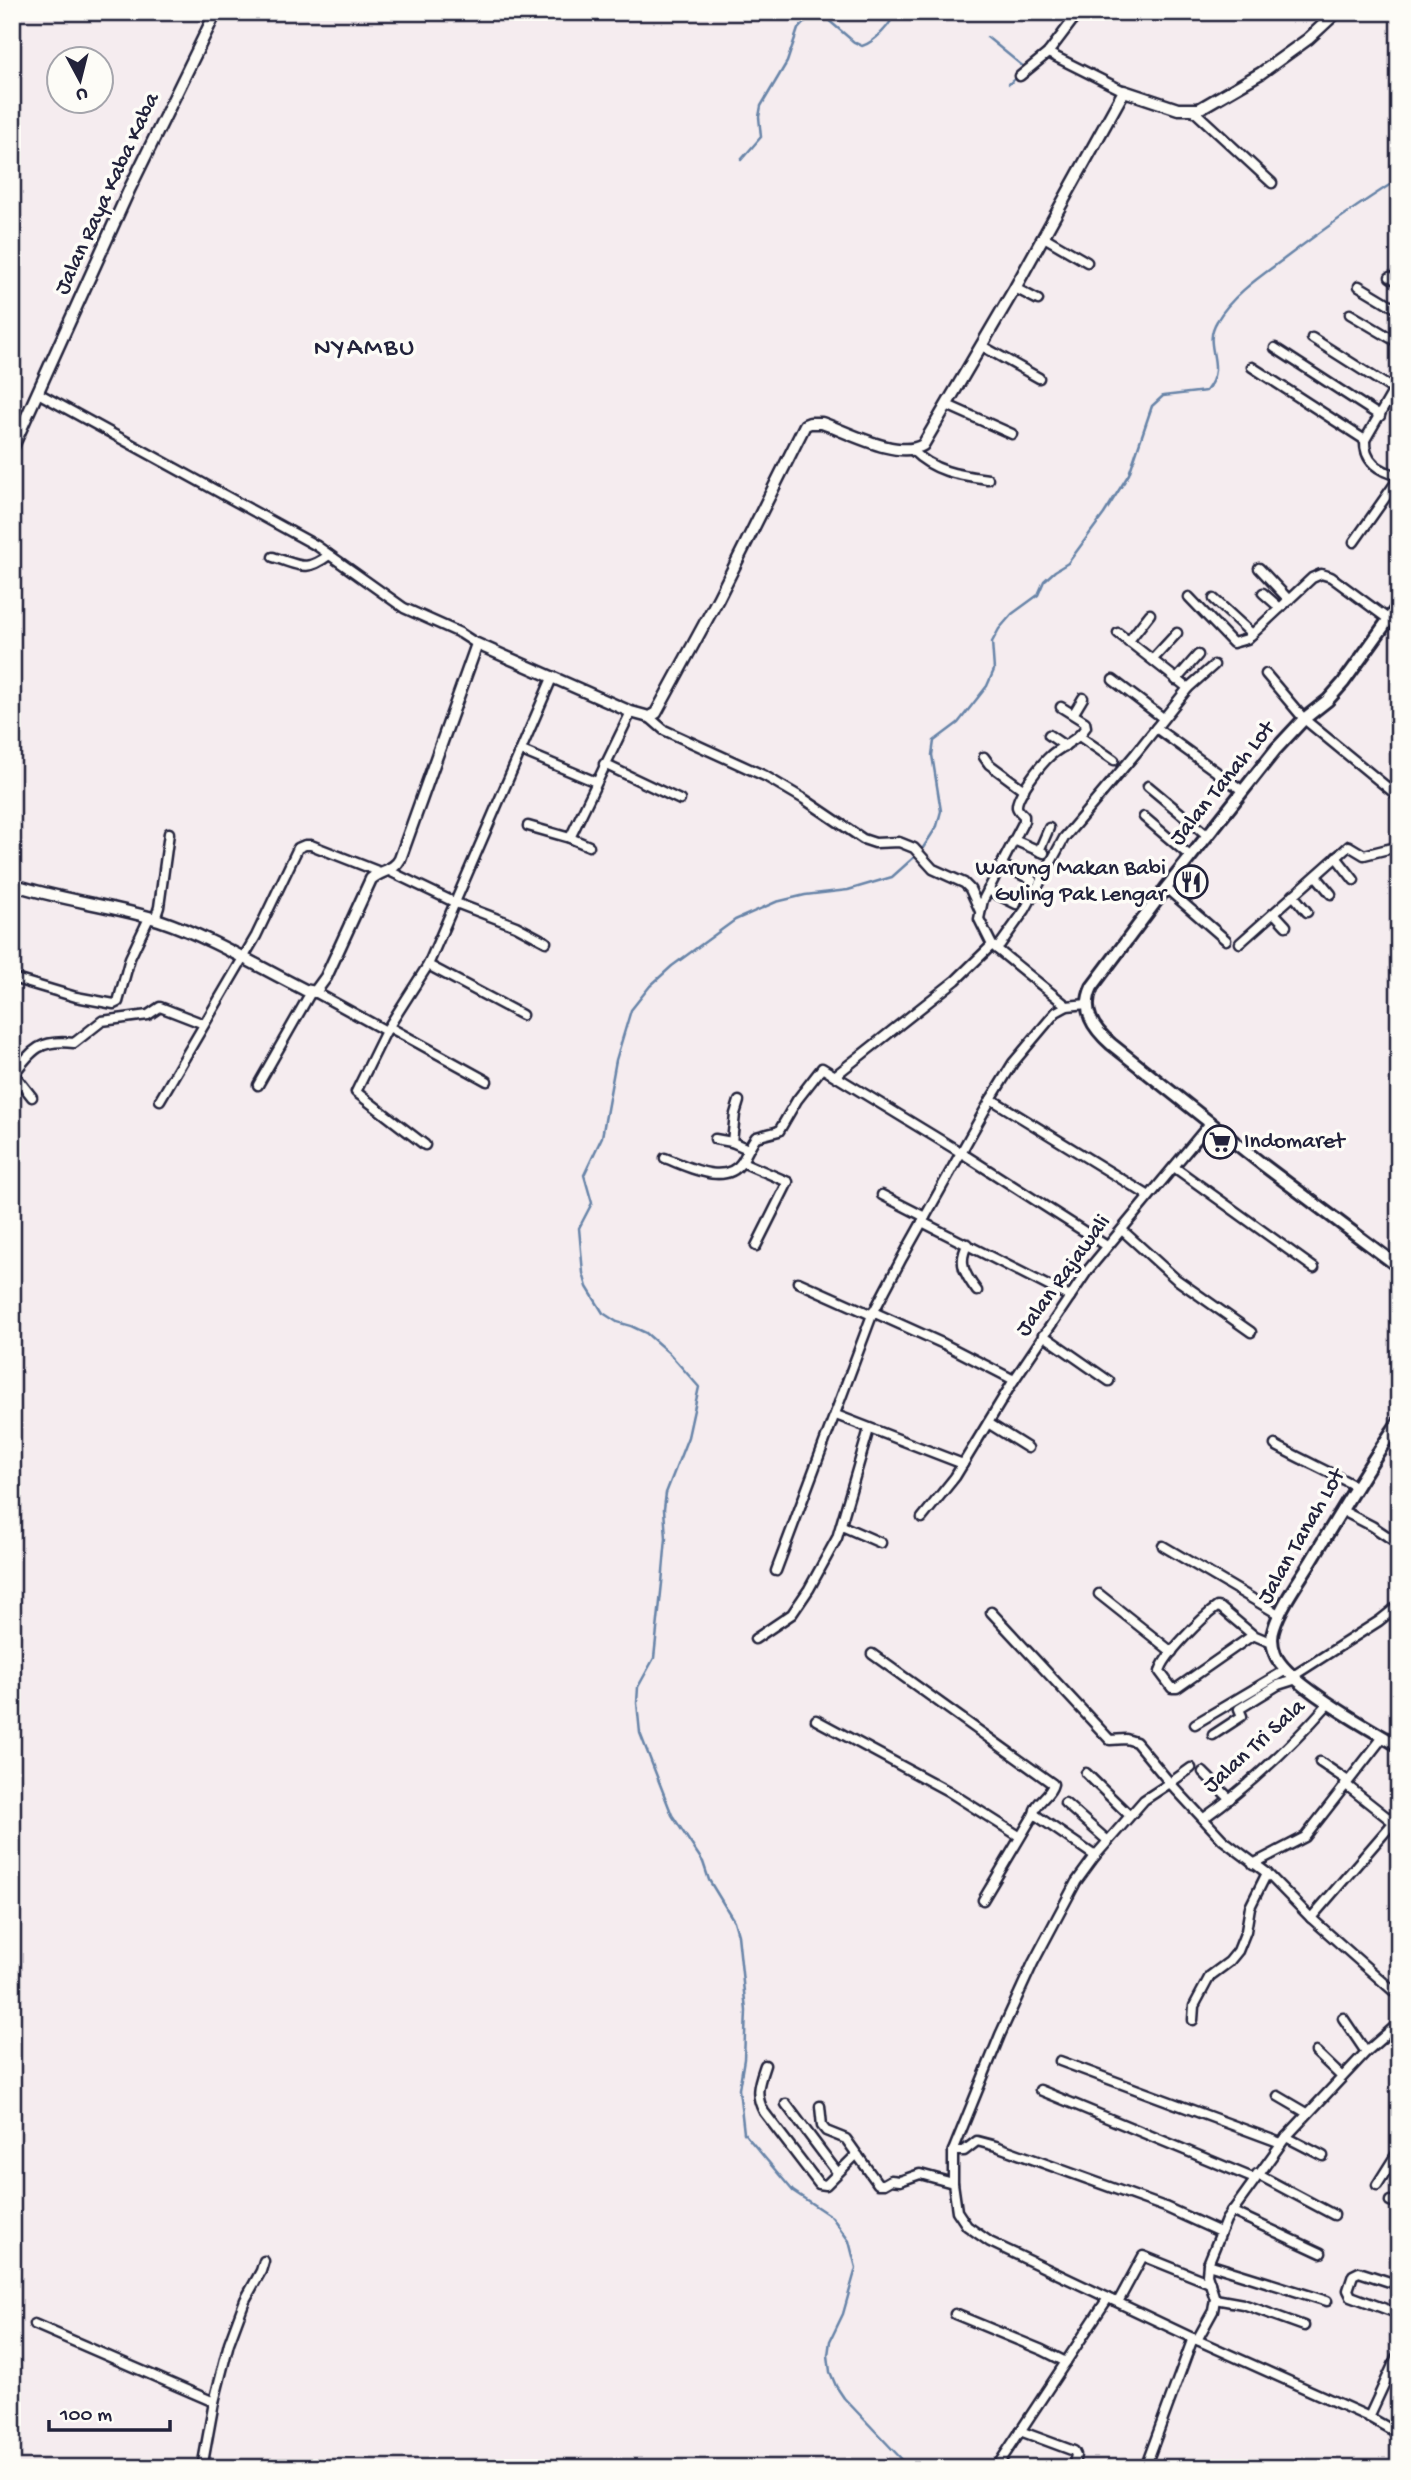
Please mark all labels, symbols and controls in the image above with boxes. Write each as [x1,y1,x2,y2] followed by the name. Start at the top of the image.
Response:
[46,46,116,116] north arrow
[75,81,88,105] text: U
[49,88,167,299] street label: Jalan Raya Kaba Kaba
[314,334,416,365] district label: NYAMBU
[1165,715,1282,852] street label: Jalan Tanah Lot
[976,856,1168,909] place label: Warung Makan Babi Guling Pak Lengar
[1172,863,1210,901] restaurant icon: Warung Makan Babi Guling Pak Lengar
[1201,1123,1239,1161] supermarket icon: Indomaret
[1244,1129,1346,1156] place label: Indomaret
[1011,1210,1117,1342] street label: Jalan Rajawali
[1252,1463,1353,1610] street label: Jalan Tanah Lot
[1198,1693,1312,1800] street label: Jalan Tri Sala
[49,2389,170,2433] scale bar
[59,2404,112,2429] text: 100 m

